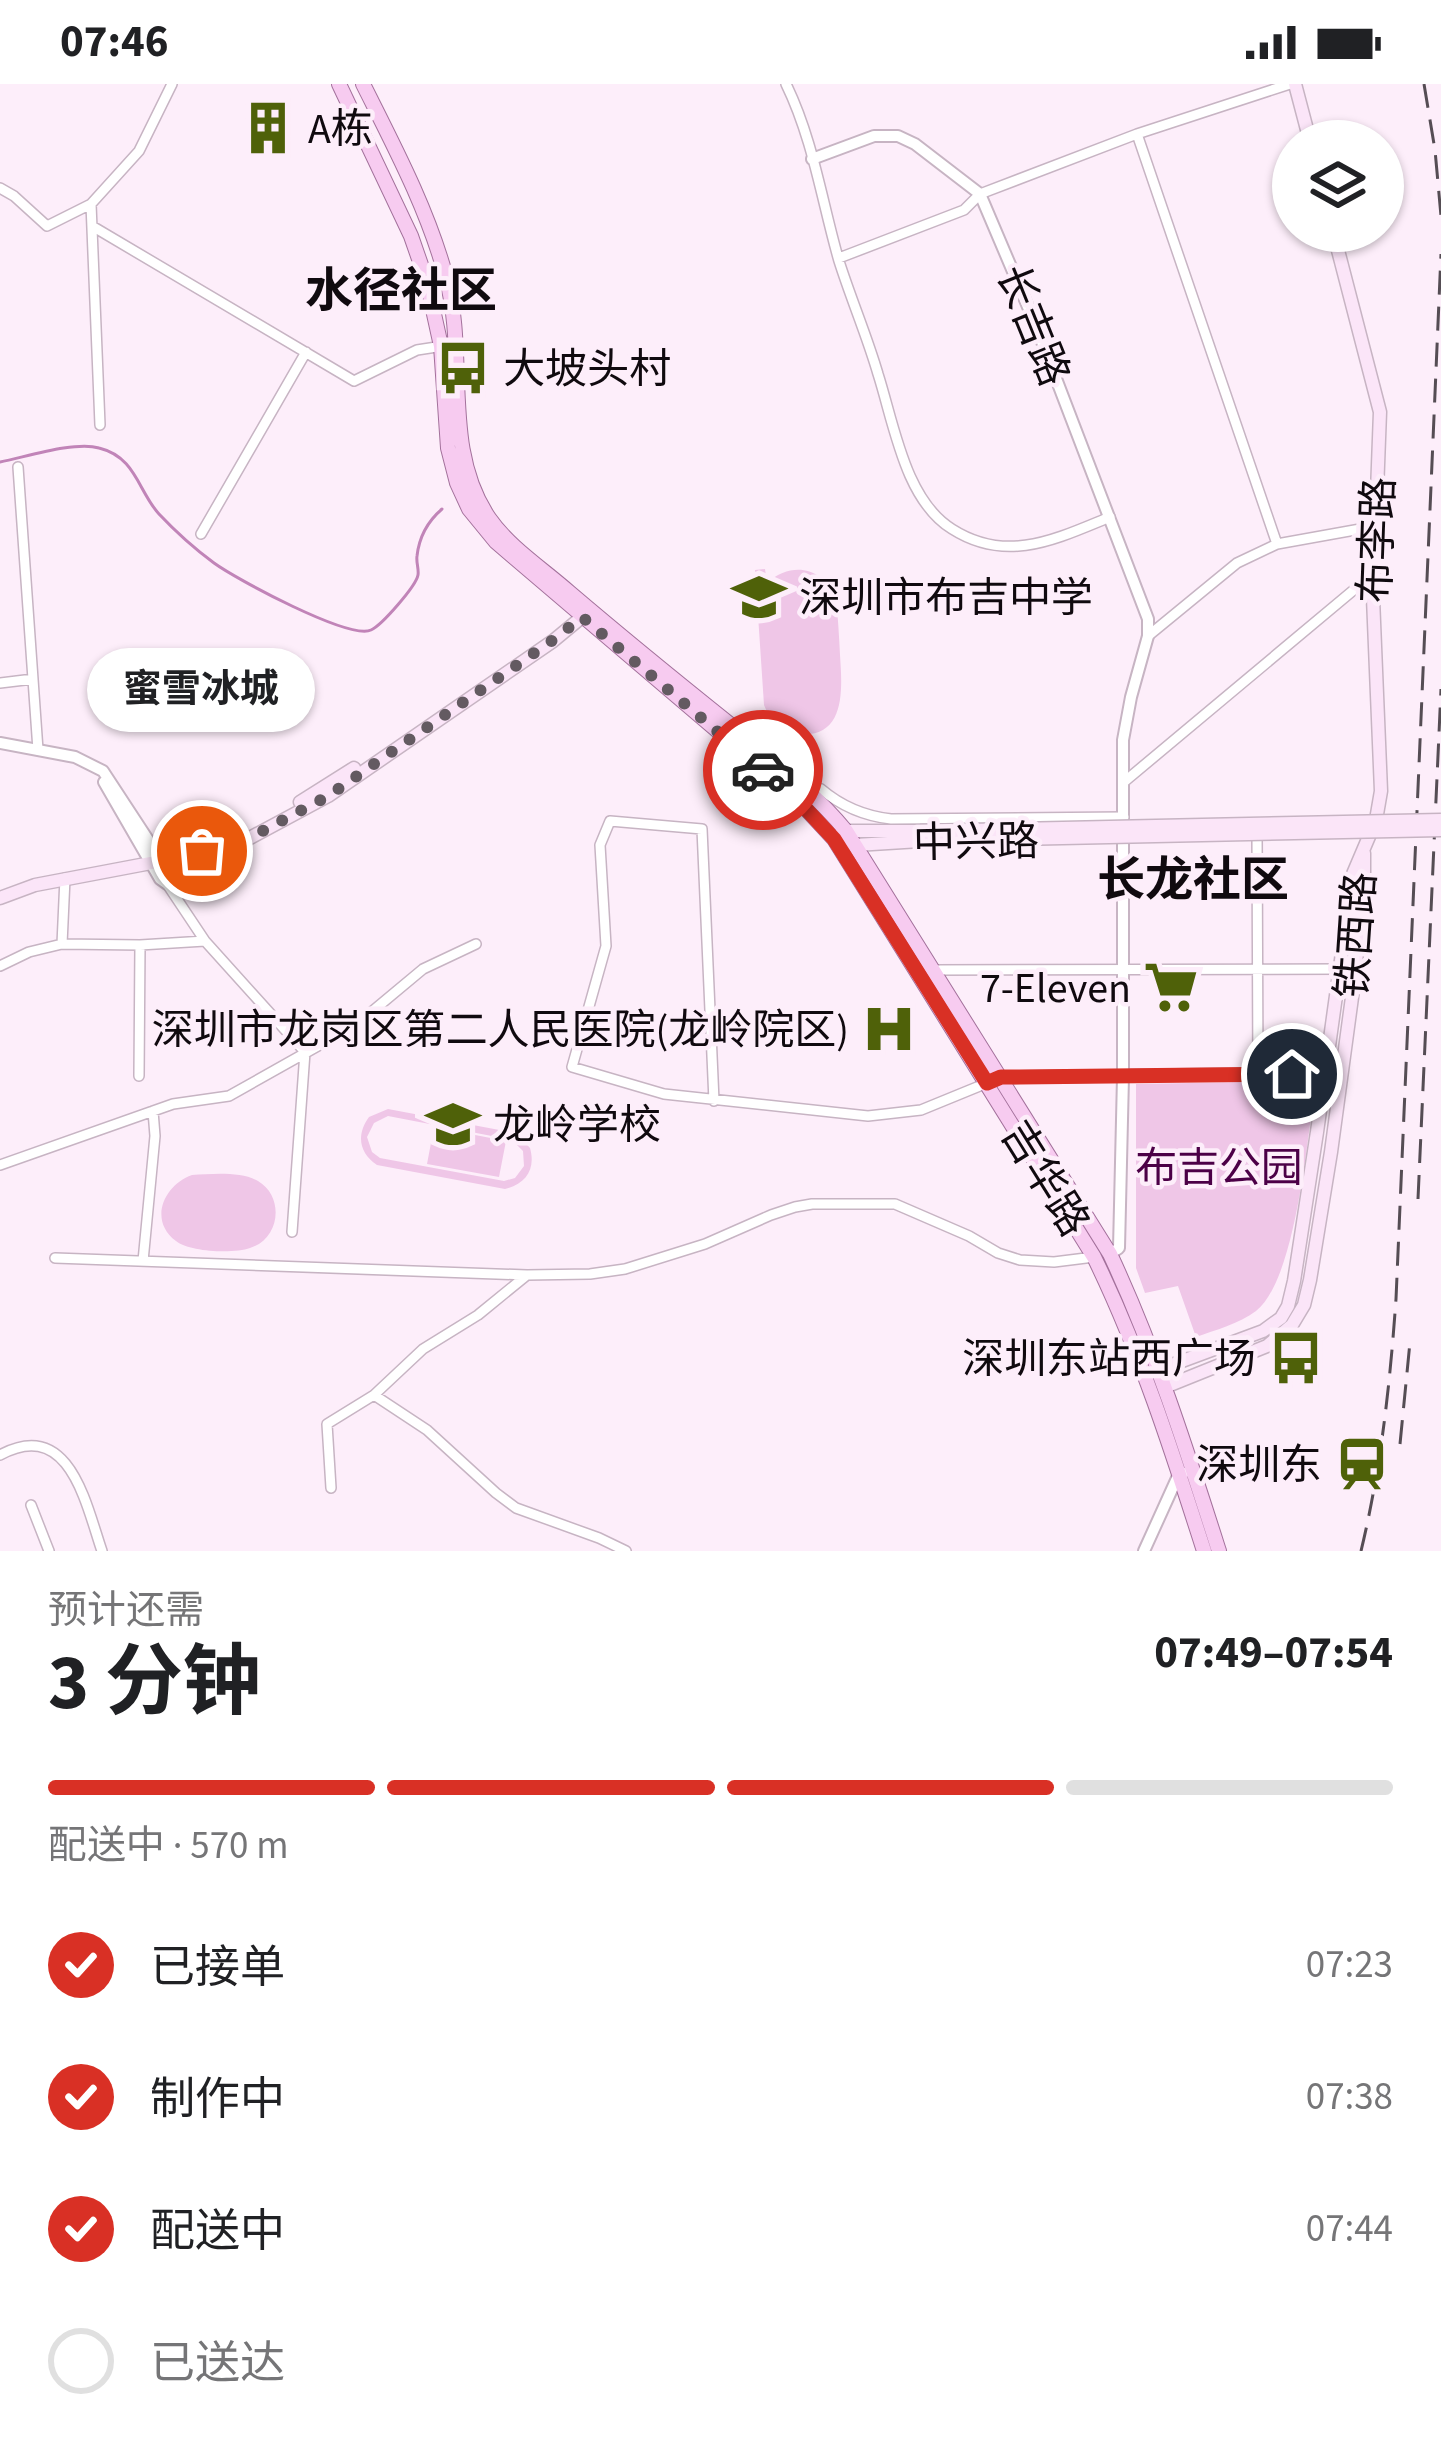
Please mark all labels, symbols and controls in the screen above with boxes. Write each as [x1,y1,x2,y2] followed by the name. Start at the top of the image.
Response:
[60,10,169,74] text: 07:46
[239,99,297,157] building icon: A栋
[308,100,373,160] place label: A栋
[1272,120,1404,252] map controls
[1272,120,1404,252] button: layers
[981,256,1084,395] street label: 长吉路
[305,258,497,326] district label: 水径社区
[434,339,492,397] bus stop icon: 大坡头村
[503,340,671,400] place label: 大坡头村
[1346,476,1410,604] street label: 布李路
[730,568,788,626] school or university icon: 深圳市布吉中学
[799,569,1093,629] place label: 深圳市布吉中学
[88,647,316,731] callout: 蜜雪冰城
[123,662,279,718] text: 蜜雪冰城
[703,710,823,830] courier
[730,737,796,803] icon: car
[151,800,253,902] pin
[913,812,1040,874] street label: 中兴路
[169,818,235,884] icon: bag
[1097,847,1289,915] district label: 长龙社区
[1323,870,1391,1000] street label: 铁西路
[1142,958,1200,1016] supermarket icon: 7-Eleven
[980,959,1131,1019] place label: 7-Eleven
[860,1000,918,1058] hospital icon: 深圳市龙岗区第二人民医院(龙岭院区)
[152,1001,849,1061] place label: 深圳市龙岗区第二人民医院(龙岭院区)
[1241,1023,1343,1125] pin
[1259,1041,1325,1107] icon: home
[424,1095,482,1153] school or university icon: 龙岭学校
[493,1096,661,1156] place label: 龙岭学校
[985,1110,1103,1248] street label: 吉华路
[1135,1139,1303,1199] park label: 布吉公园
[1267,1329,1325,1387] bus stop icon: 深圳东站西广场
[962,1330,1256,1390] place label: 深圳东站西广场
[1333,1435,1391,1493] station icon: 深圳东
[1196,1436,1322,1496] place label: 深圳东
[48,1583,204,1639] text: 预计还需
[1154,1621,1393,1685] text: 07:49–07:54
[48,1628,261,1739] text: 3 分钟
[48,1818,289,1874] text: 配送中 · 570 m
[48,1932,114,1998] icon: check
[150,1936,285,2000] text: 已接单
[1306,1937,1393,1993] text: 07:23
[48,2064,114,2130] icon: check
[150,2068,285,2132] text: 制作中
[1306,2069,1393,2125] text: 07:38
[48,2196,114,2262] icon: check
[150,2200,285,2264] text: 配送中
[1306,2201,1393,2257] text: 07:44
[150,2332,285,2396] text: 已送达

